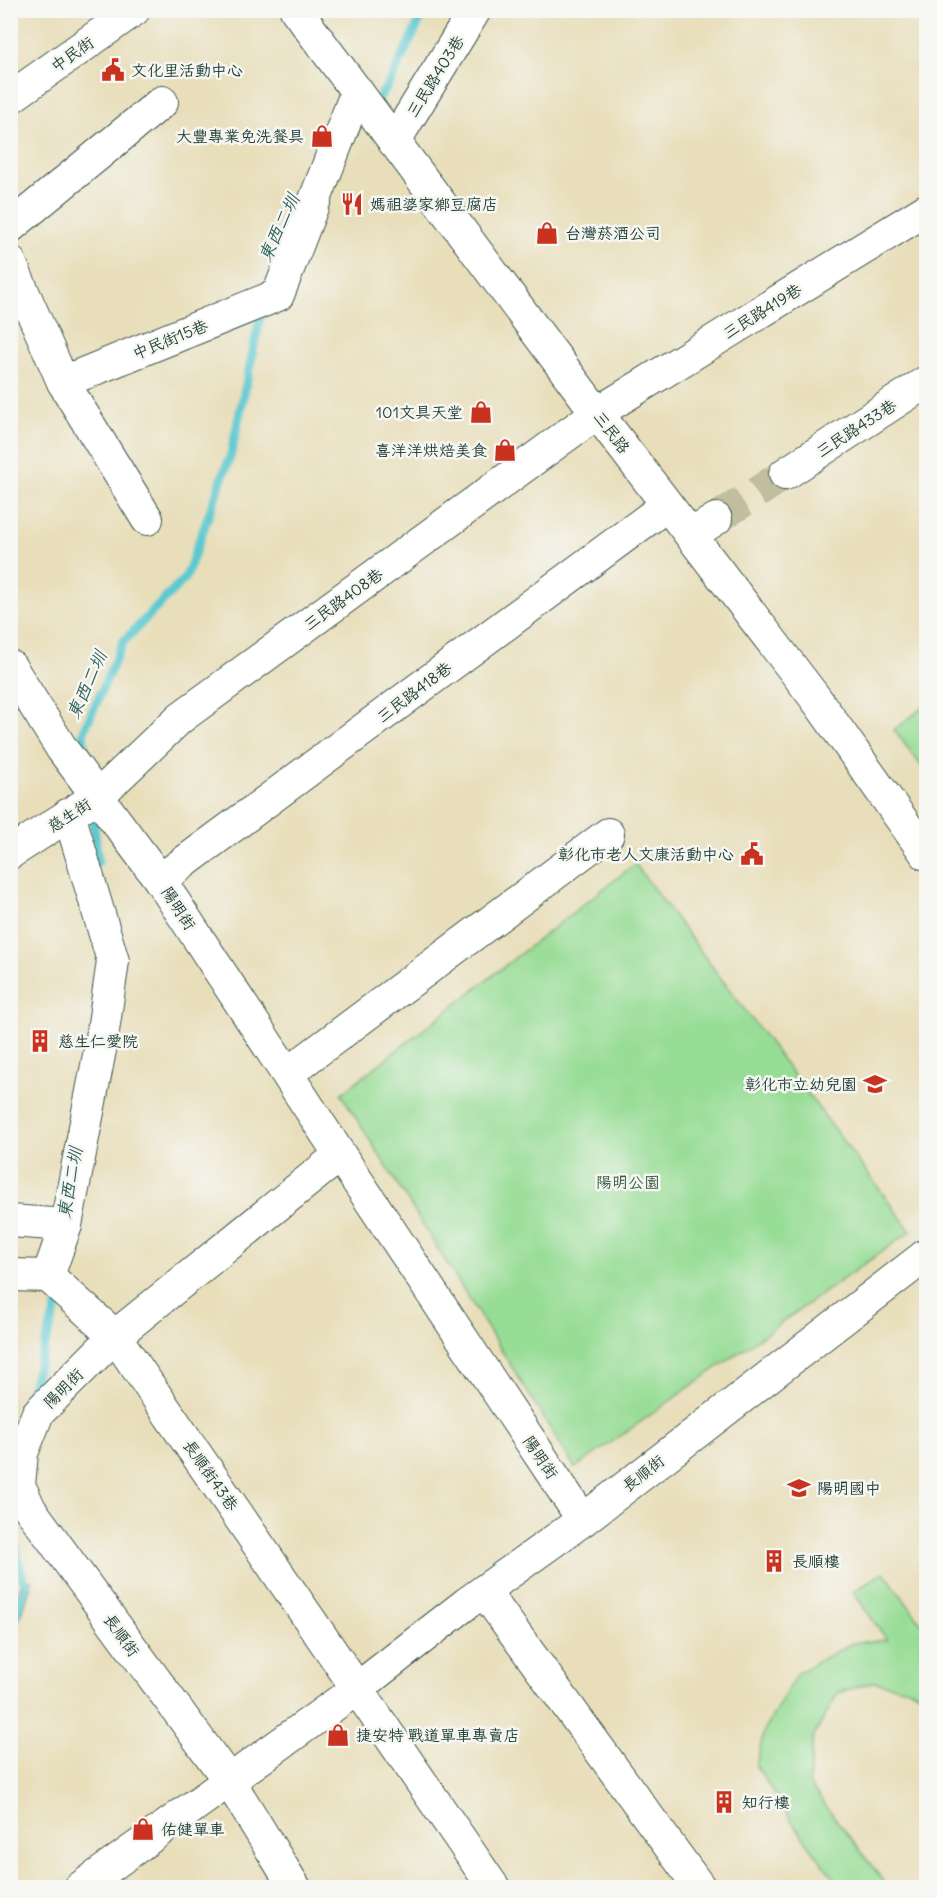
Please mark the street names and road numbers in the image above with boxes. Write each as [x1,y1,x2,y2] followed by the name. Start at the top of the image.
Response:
[402,31,468,121] street label: 三民路403巷
[47,32,97,76] street label: 中民街
[719,279,805,343] street label: 三民路419巷
[129,315,211,363] street label: 中民街15巷
[812,395,900,461] street label: 三民路433巷
[590,407,634,457] street label: 三民路
[300,564,386,634] street label: 三民路408巷
[373,657,455,727] street label: 三民路418巷
[43,794,95,836] street label: 慈生街
[158,882,200,934] street label: 陽明街
[39,1364,87,1412] street label: 陽明街
[519,1432,563,1482] street label: 陽明街
[179,1436,243,1514] street label: 長順街43巷
[618,1450,668,1496] street label: 長順街
[100,1610,144,1660] street label: 長順街

